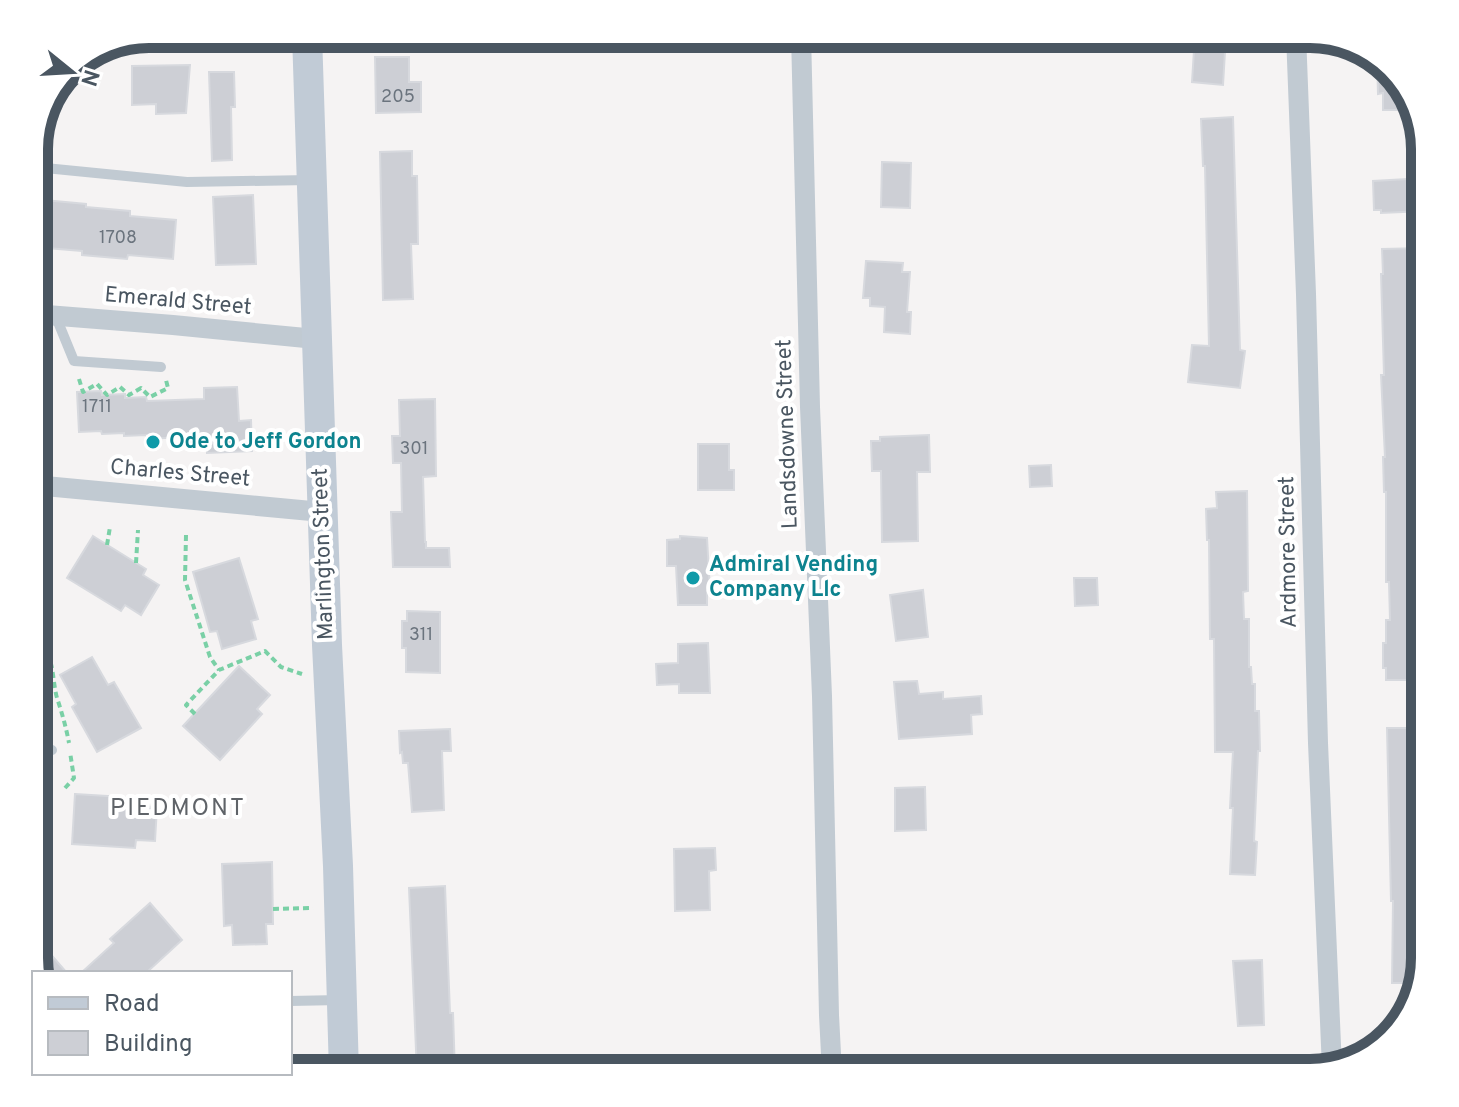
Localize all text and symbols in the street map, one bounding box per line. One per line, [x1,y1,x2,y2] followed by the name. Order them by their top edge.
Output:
[32,32,112,112] north arrow
[73,66,104,89] text: N
[381,86,415,109] house number: 205
[99,227,137,250] house number: 1708
[103,282,253,322] street label: Emerald Street
[771,339,805,529] street label: Landsdowne Street
[82,396,112,419] house number: 1711
[169,429,362,456] place label: Ode to Jeff Gordon
[144,433,162,451] marker: Ode to Jeff Gordon
[400,438,428,461] house number: 301
[109,454,251,494] street label: Charles Street
[308,467,340,641] street label: Marlington Street
[1274,476,1304,628] street label: Ardmore Street
[709,552,878,604] place label: Admiral Vending Company Llc
[684,569,702,587] marker: Admiral Vending Company Llc
[409,624,433,647] house number: 311
[110,794,246,824] district label: PIEDMONT
[32,971,292,1075] legend
[104,990,160,1020] text: Road
[104,1030,193,1060] text: Building

